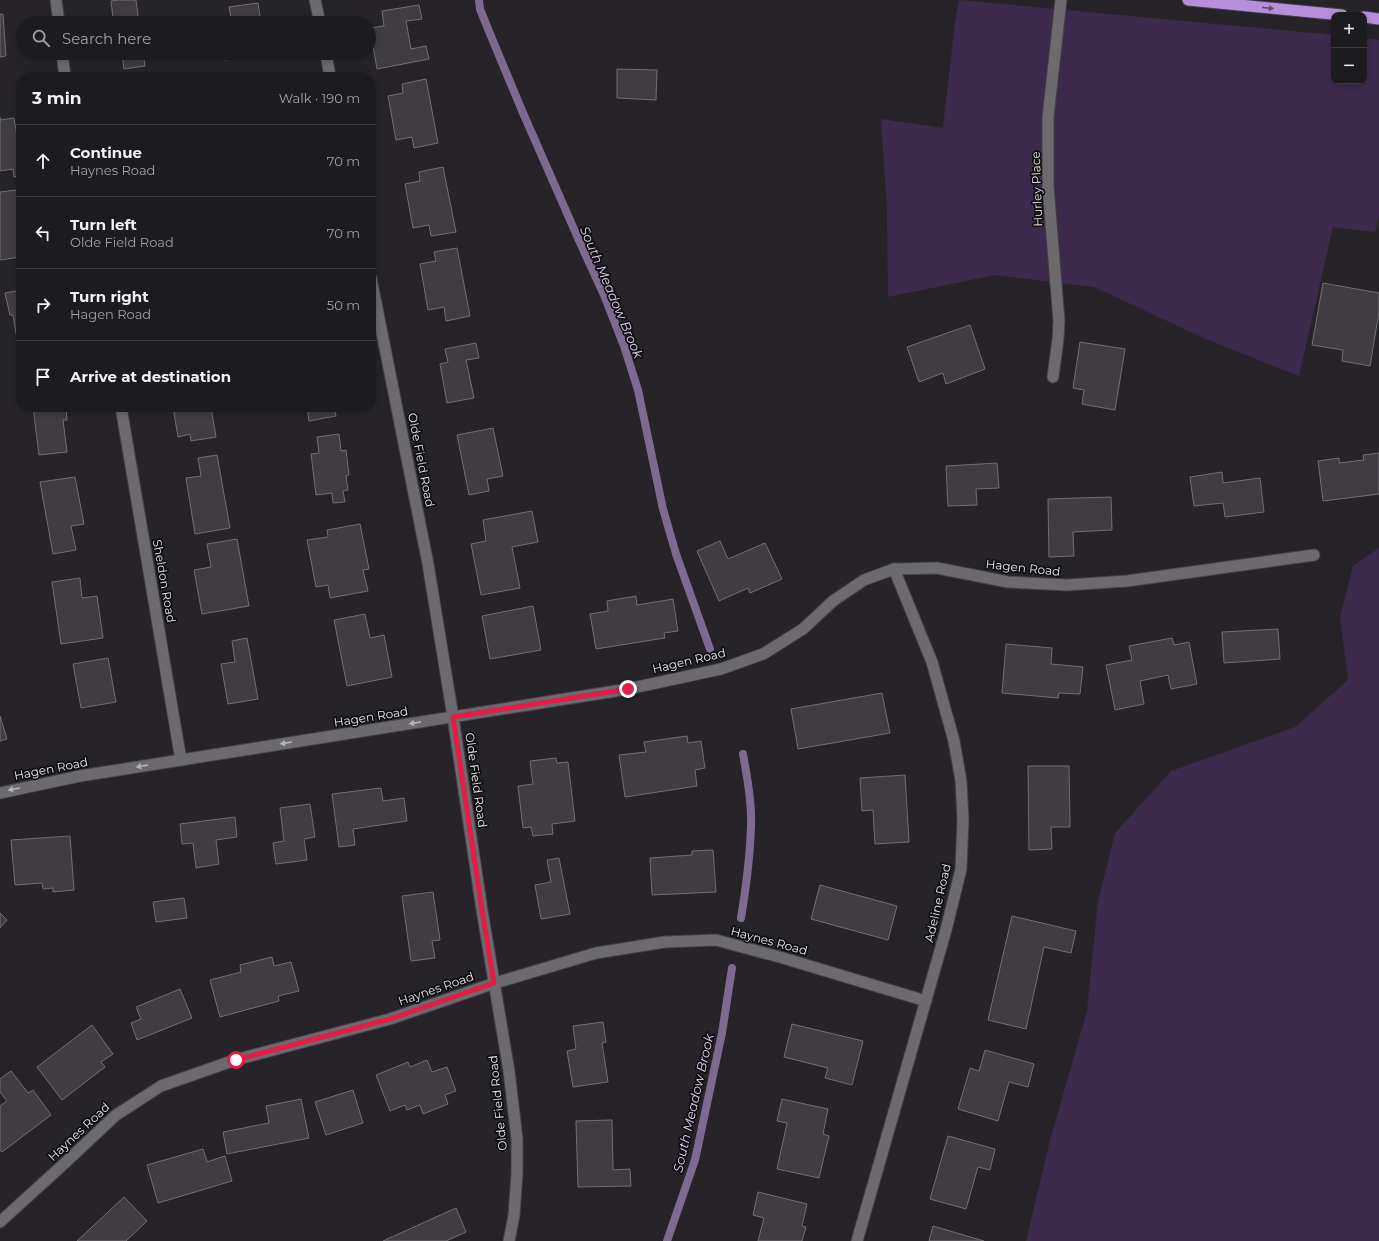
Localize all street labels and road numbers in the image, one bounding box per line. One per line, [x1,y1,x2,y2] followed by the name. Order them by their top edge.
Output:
[1028,151,1045,227] street label: Hurley Place
[405,411,438,508] street label: Olde Field Road
[150,538,179,624] street label: Sheldon Road
[985,556,1061,579] street label: Hagen Road
[651,645,727,676] street label: Hagen Road
[333,703,409,730] street label: Hagen Road
[462,731,491,828] street label: Olde Field Road
[13,754,89,783] street label: Hagen Road
[921,862,954,944] street label: Adeline Road
[729,923,809,958] street label: Haynes Road
[396,969,476,1008] street label: Haynes Road
[485,1055,510,1151] street label: Olde Field Road
[45,1099,113,1164] street label: Haynes Road

